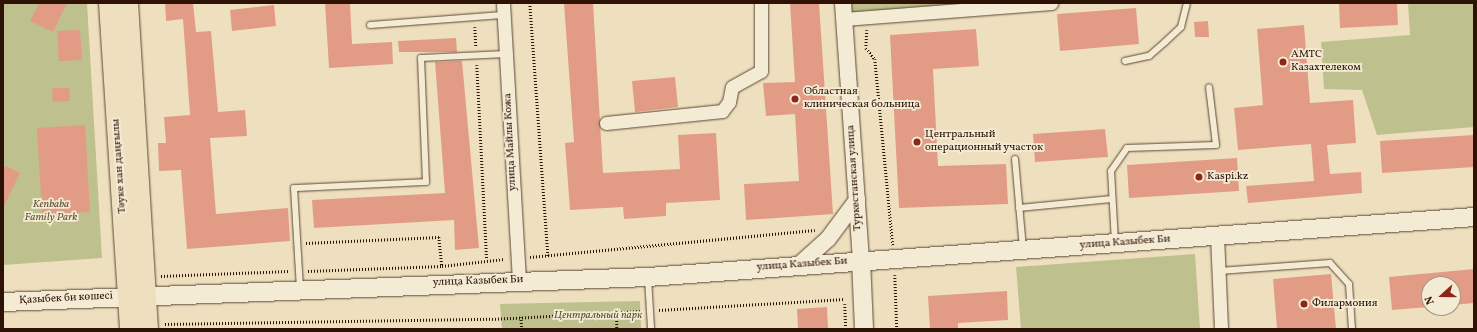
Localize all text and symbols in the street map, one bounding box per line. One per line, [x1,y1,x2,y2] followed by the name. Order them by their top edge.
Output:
[1291,49,1361,75] place label: АМТС Казахтелеком
[1278,57,1288,67] marker: АМТС Казахтелеком
[804,86,920,112] place label: Областная клиническая больница
[502,93,520,191] street label: улица Майлы Кожа
[789,93,801,105] marker: Областная клиническая больница
[110,118,130,214] street label: Тәуке хан даңғылы
[845,124,865,232] street label: Туркестанская улица
[925,129,1043,155] place label: Центральный операционный участок
[912,137,922,147] marker: Центральный операционный участок
[1207,170,1248,184] place label: Kaspi.kz
[1194,172,1204,182] marker: Kaspi.kz
[25,199,77,225] park label: Kenbaba Family Park
[1079,233,1171,253] street label: улица Казыбек Би
[756,255,848,275] street label: улица Казыбек Би
[432,274,524,290] street label: улица Казыбек Би
[1421,276,1461,316] north arrow
[19,290,113,308] street label: Қазыбек би көшесі
[1422,294,1439,307] text: N
[1312,297,1377,311] place label: Филармония
[1299,299,1309,309] marker: Филармония
[554,309,642,323] park label: Центральный парк

